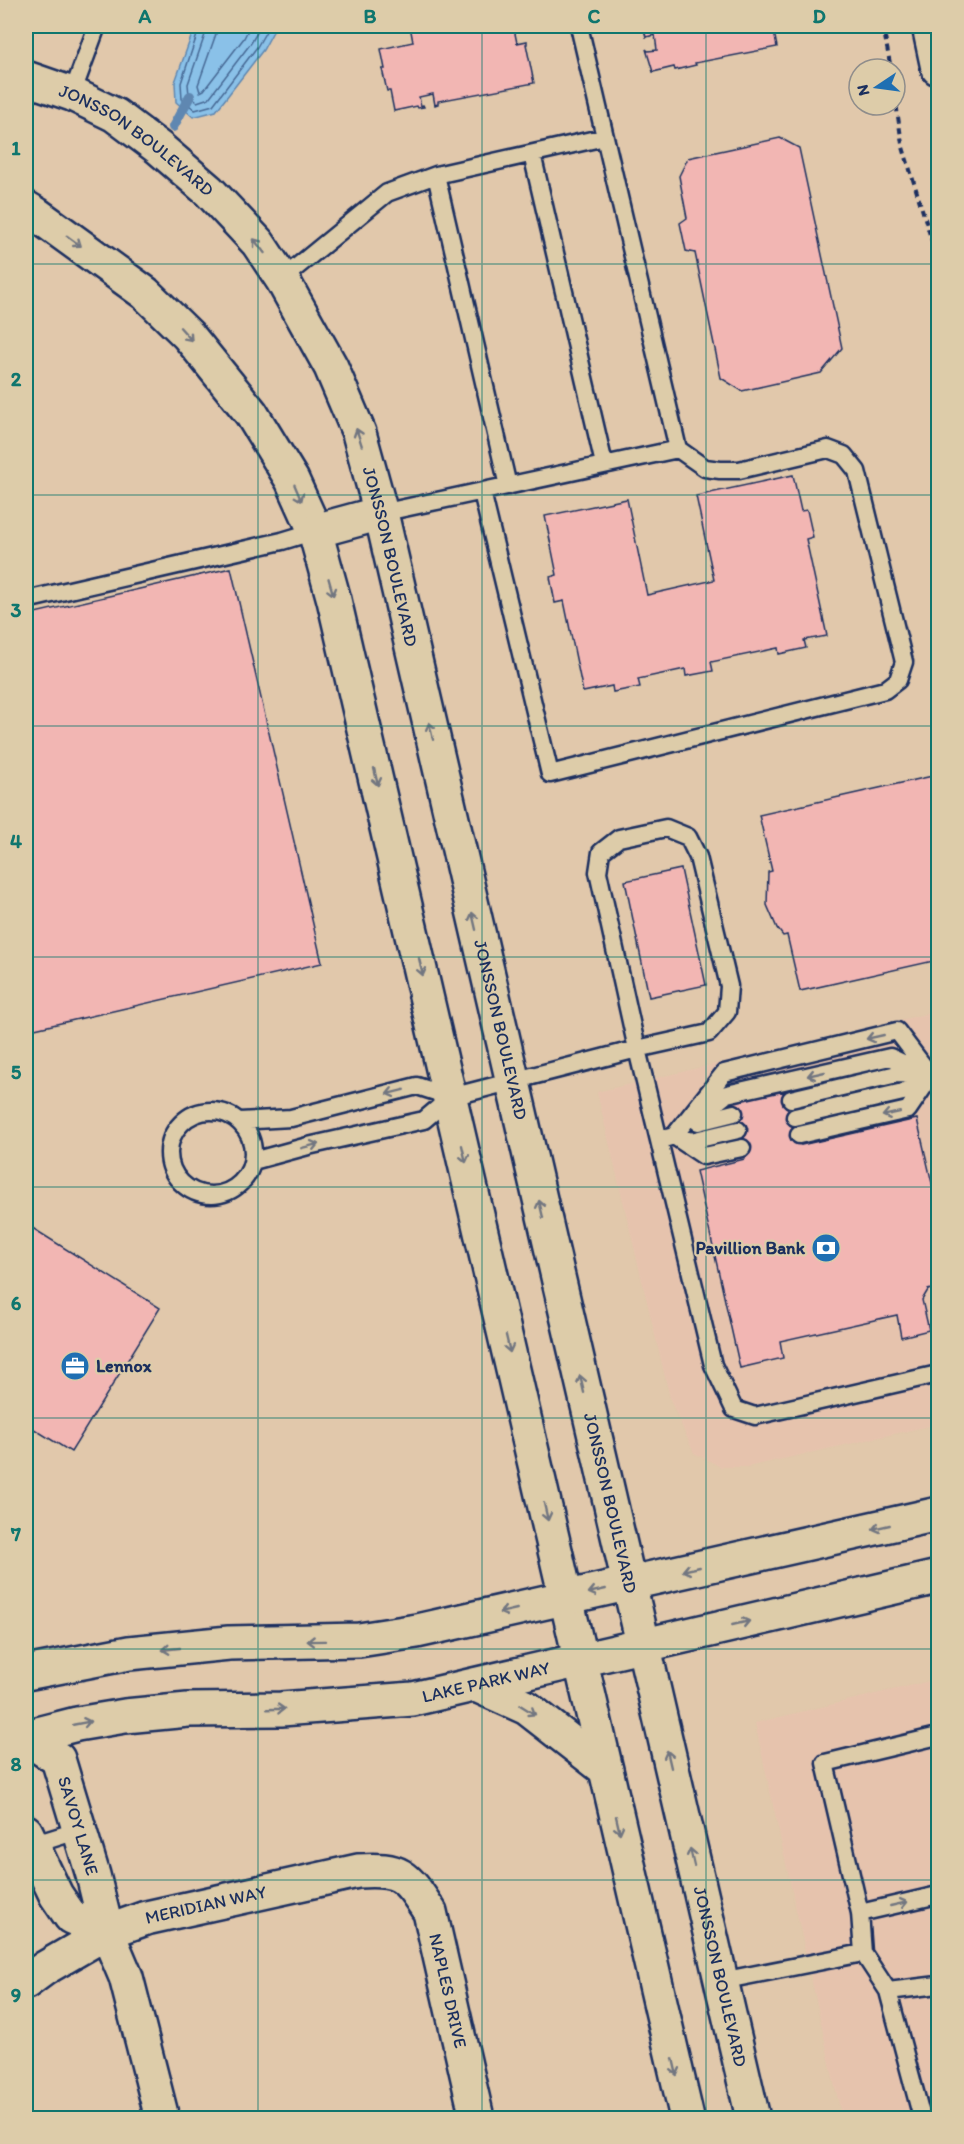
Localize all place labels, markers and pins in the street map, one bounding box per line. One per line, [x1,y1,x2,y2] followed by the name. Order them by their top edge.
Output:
[810,1232,842,1264] bank icon: Pavillion Bank
[695,1237,806,1259] place label: Pavillion Bank
[59,1350,91,1382] office icon: Lennox
[96,1355,153,1377] place label: Lennox

